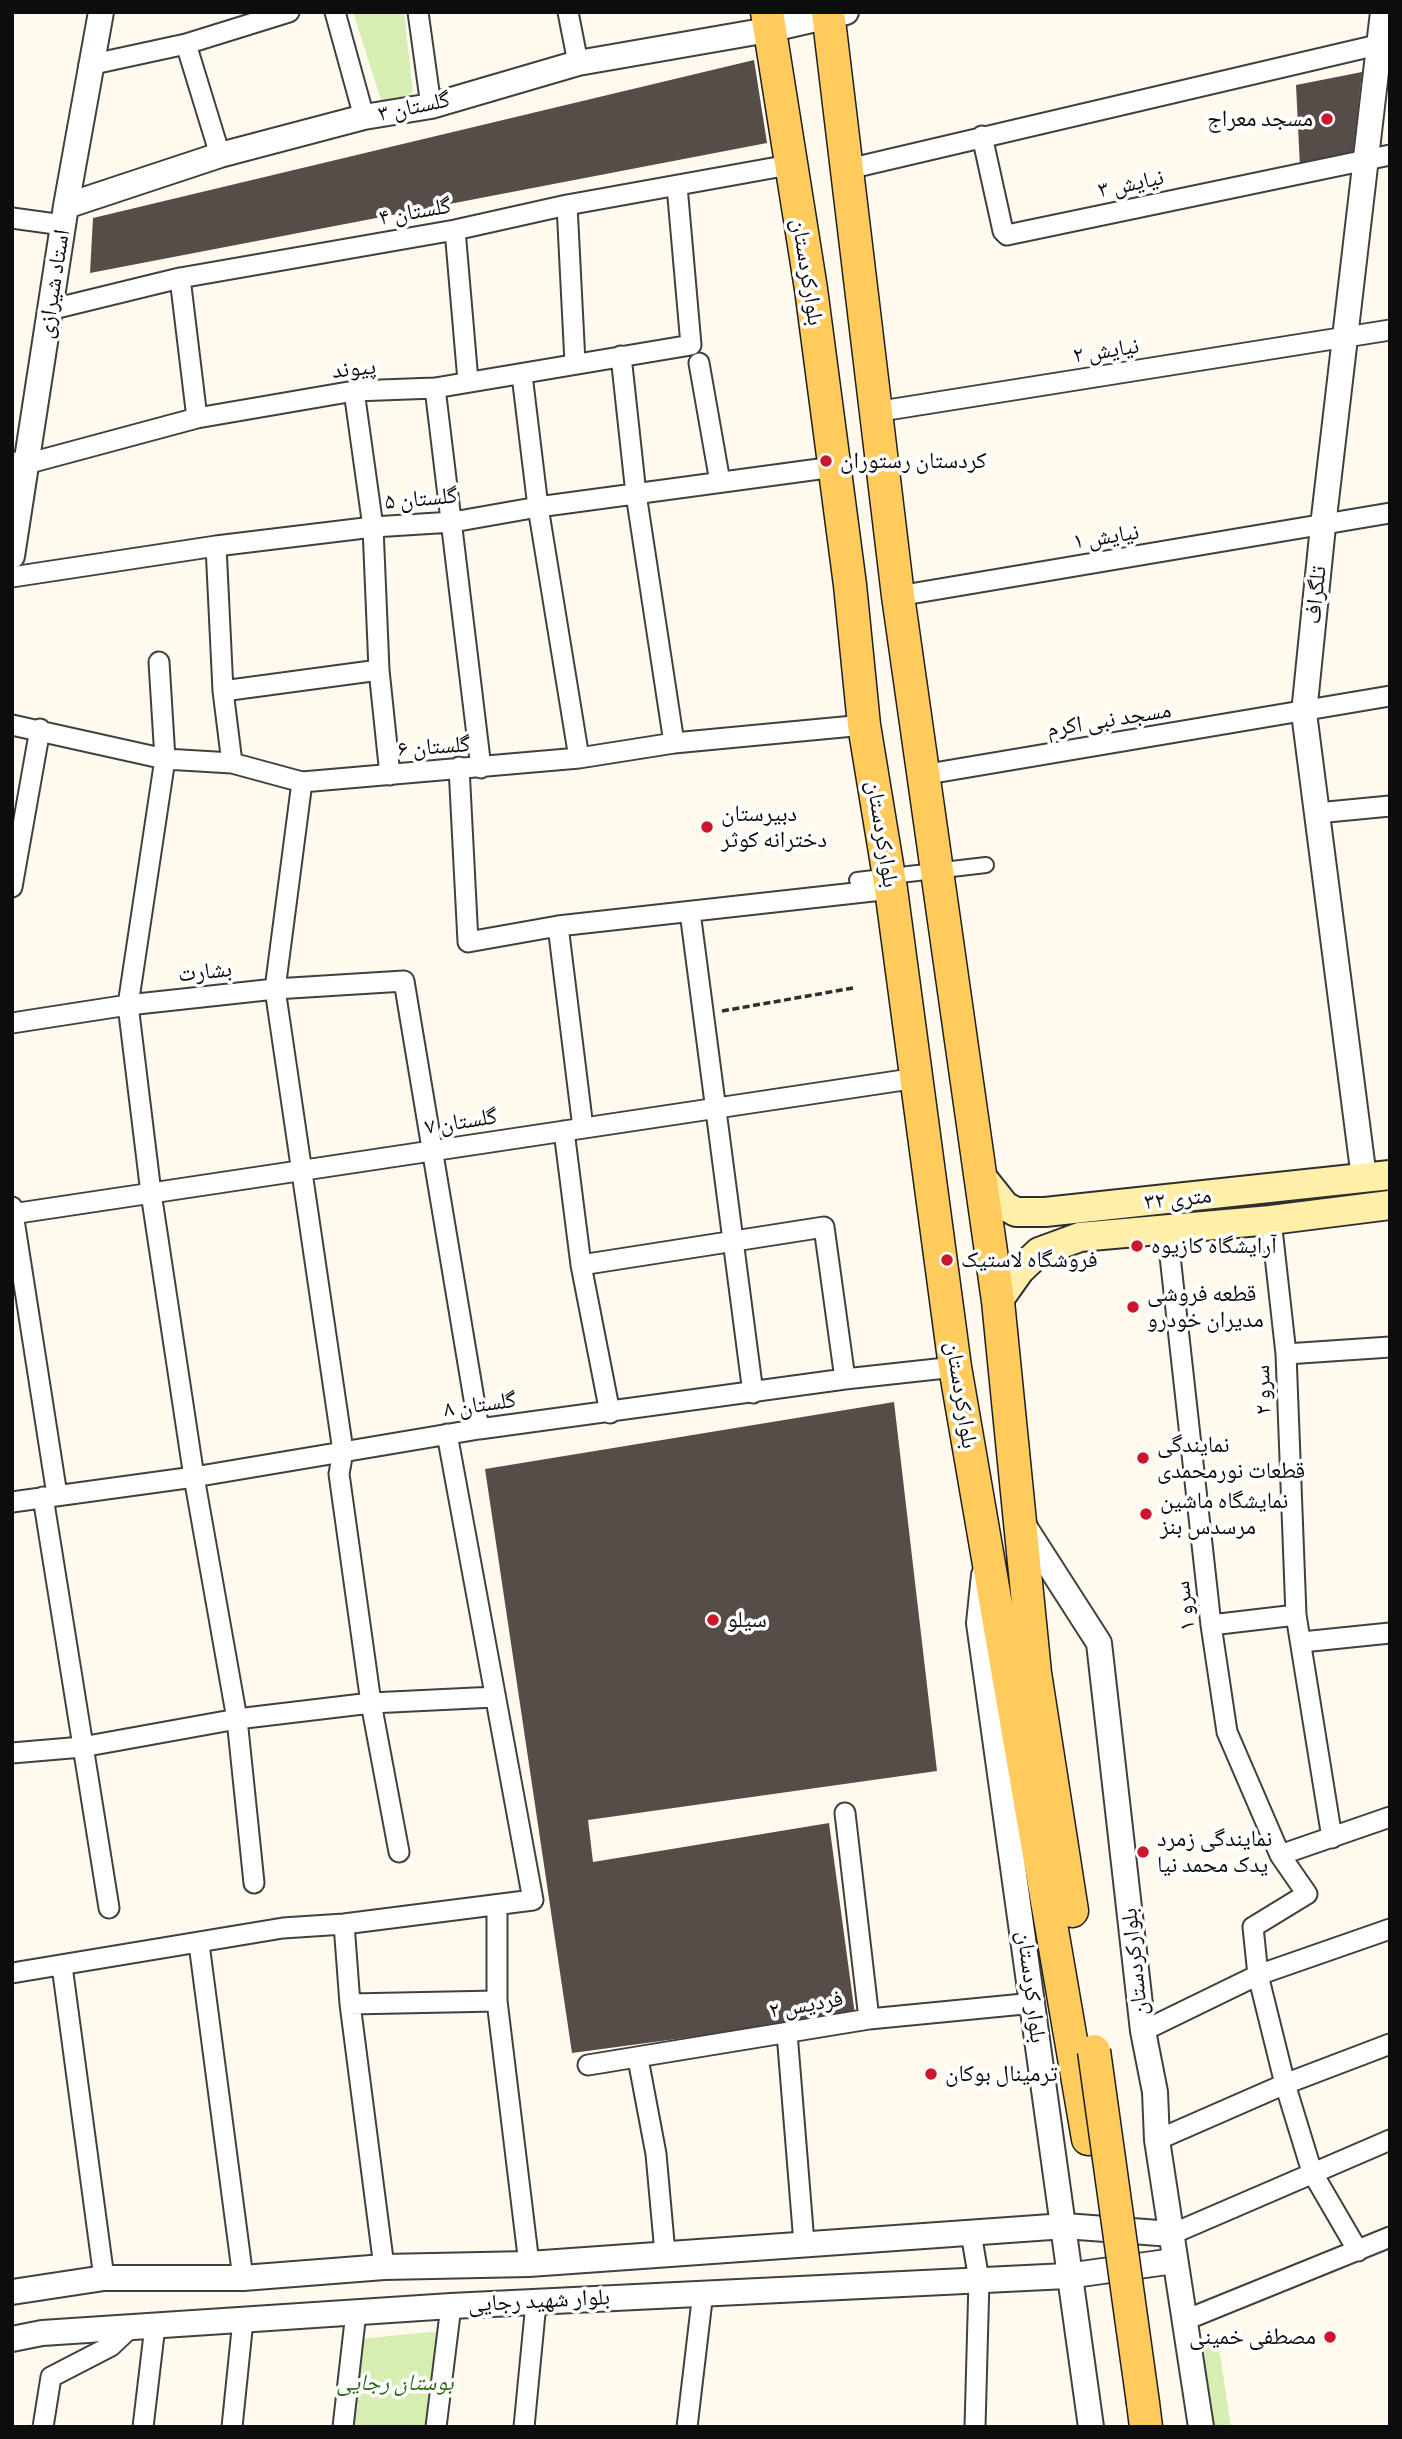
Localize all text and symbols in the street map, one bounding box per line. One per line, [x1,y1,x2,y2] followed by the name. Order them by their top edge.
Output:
[375,86,453,128] street label: گلستان ۳
[1207,105,1313,133] place label: مسجد معراج
[1319,111,1335,127] marker: مسجد معراج
[1096,164,1166,204] street label: نیایش ۳
[377,192,453,232] street label: گلستان ۴
[785,216,829,328] street label: بلوارکردستان
[32,227,76,341] street label: استاد شیرازی
[1071,332,1141,370] street label: نیایش ۲
[331,353,377,385] street label: پیوند
[840,447,987,475] place label: کردستان رستوران
[818,453,834,469] marker: کردستان رستوران
[383,482,459,516] street label: گلستان ۵
[1071,518,1141,556] street label: نیایش ۱
[1299,565,1333,625] street label: تلگراف
[1045,697,1173,743] street label: مسجد نبی اکرم
[397,731,471,763] street label: گلستان ۶
[860,778,904,890] street label: بلوارکردستان
[721,800,827,854] place label: دبیرستان دخترانه کوثر
[699,819,715,835] marker: دبیرستان دخترانه کوثر
[177,955,233,989] street label: بشارت
[423,1103,499,1141] street label: گلستان ۷
[1143,1182,1213,1216] street label: ۳۲ متری
[1151,1232,1277,1260] place label: آرایشگاه کازیوه
[1129,1238,1145,1254] marker: آرایشگاه کازیوه
[961,1246,1098,1274] place label: فروشگاه لاستیک
[939,1252,955,1268] marker: فروشگاه لاستیک
[1147,1280,1264,1334] place label: قطعه فروشی مدیران خودرو
[1125,1299,1141,1315] marker: قطعه فروشی مدیران خودرو
[939,1339,983,1451] street label: بلوارکردستان
[1248,1364,1278,1416] street label: سرو ۲
[442,1386,518,1424] street label: گلستان ۸
[1157,1431,1305,1485] place label: نمایندگی قطعات نورمحمدی
[1135,1450,1151,1466] marker: نمایندگی قطعات نورمحمدی
[1160,1487,1288,1541] place label: نمایشگاه ماشین مرسدس بنز
[1138,1506,1154,1522] marker: نمایشگاه ماشین مرسدس بنز
[1168,1579,1202,1633] street label: سرو ۱
[727,1606,767,1634] place label: سیلو
[705,1612,721,1628] marker: سیلو
[1157,1825,1272,1879] place label: نمایندگی زمرد یدک محمد نیا
[1135,1844,1151,1860] marker: نمایندگی زمرد یدک محمد نیا
[1116,1907,1154,2017] street label: بلوارکردستان
[1010,1929,1052,2045] street label: بلوار کردستان
[767,1985,845,2025] street label: فردیس ۲
[945,2060,1058,2088] place label: ترمینال بوکان
[923,2066,939,2082] marker: ترمینال بوکان
[467,2283,611,2319] street label: بلوار شهید رجایی
[1189,2323,1316,2351] place label: مصطفی خمینی
[1322,2329,1338,2345] marker: مصطفی خمینی
[336,2369,454,2397] park label: بوستان رجایی

